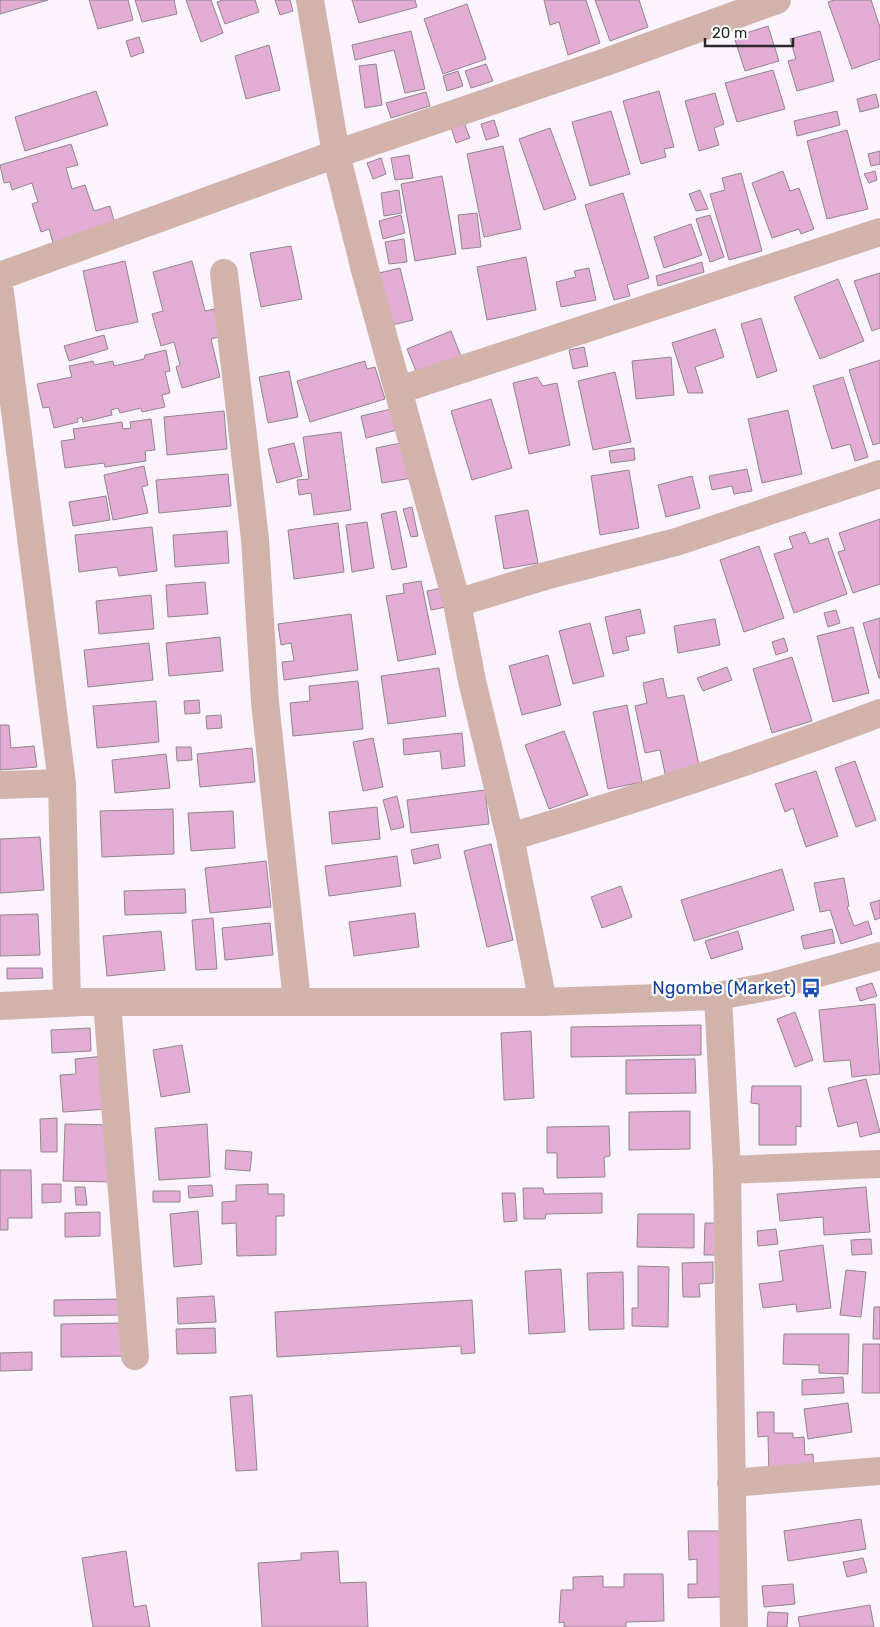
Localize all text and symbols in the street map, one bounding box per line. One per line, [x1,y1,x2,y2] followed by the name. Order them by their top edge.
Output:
[705,15,792,47] scale bar
[712,24,747,42] text: 20 m
[652,977,796,999] place label: Ngombe (Market)
[800,977,822,999] bus stop icon: Ngombe (Market)

